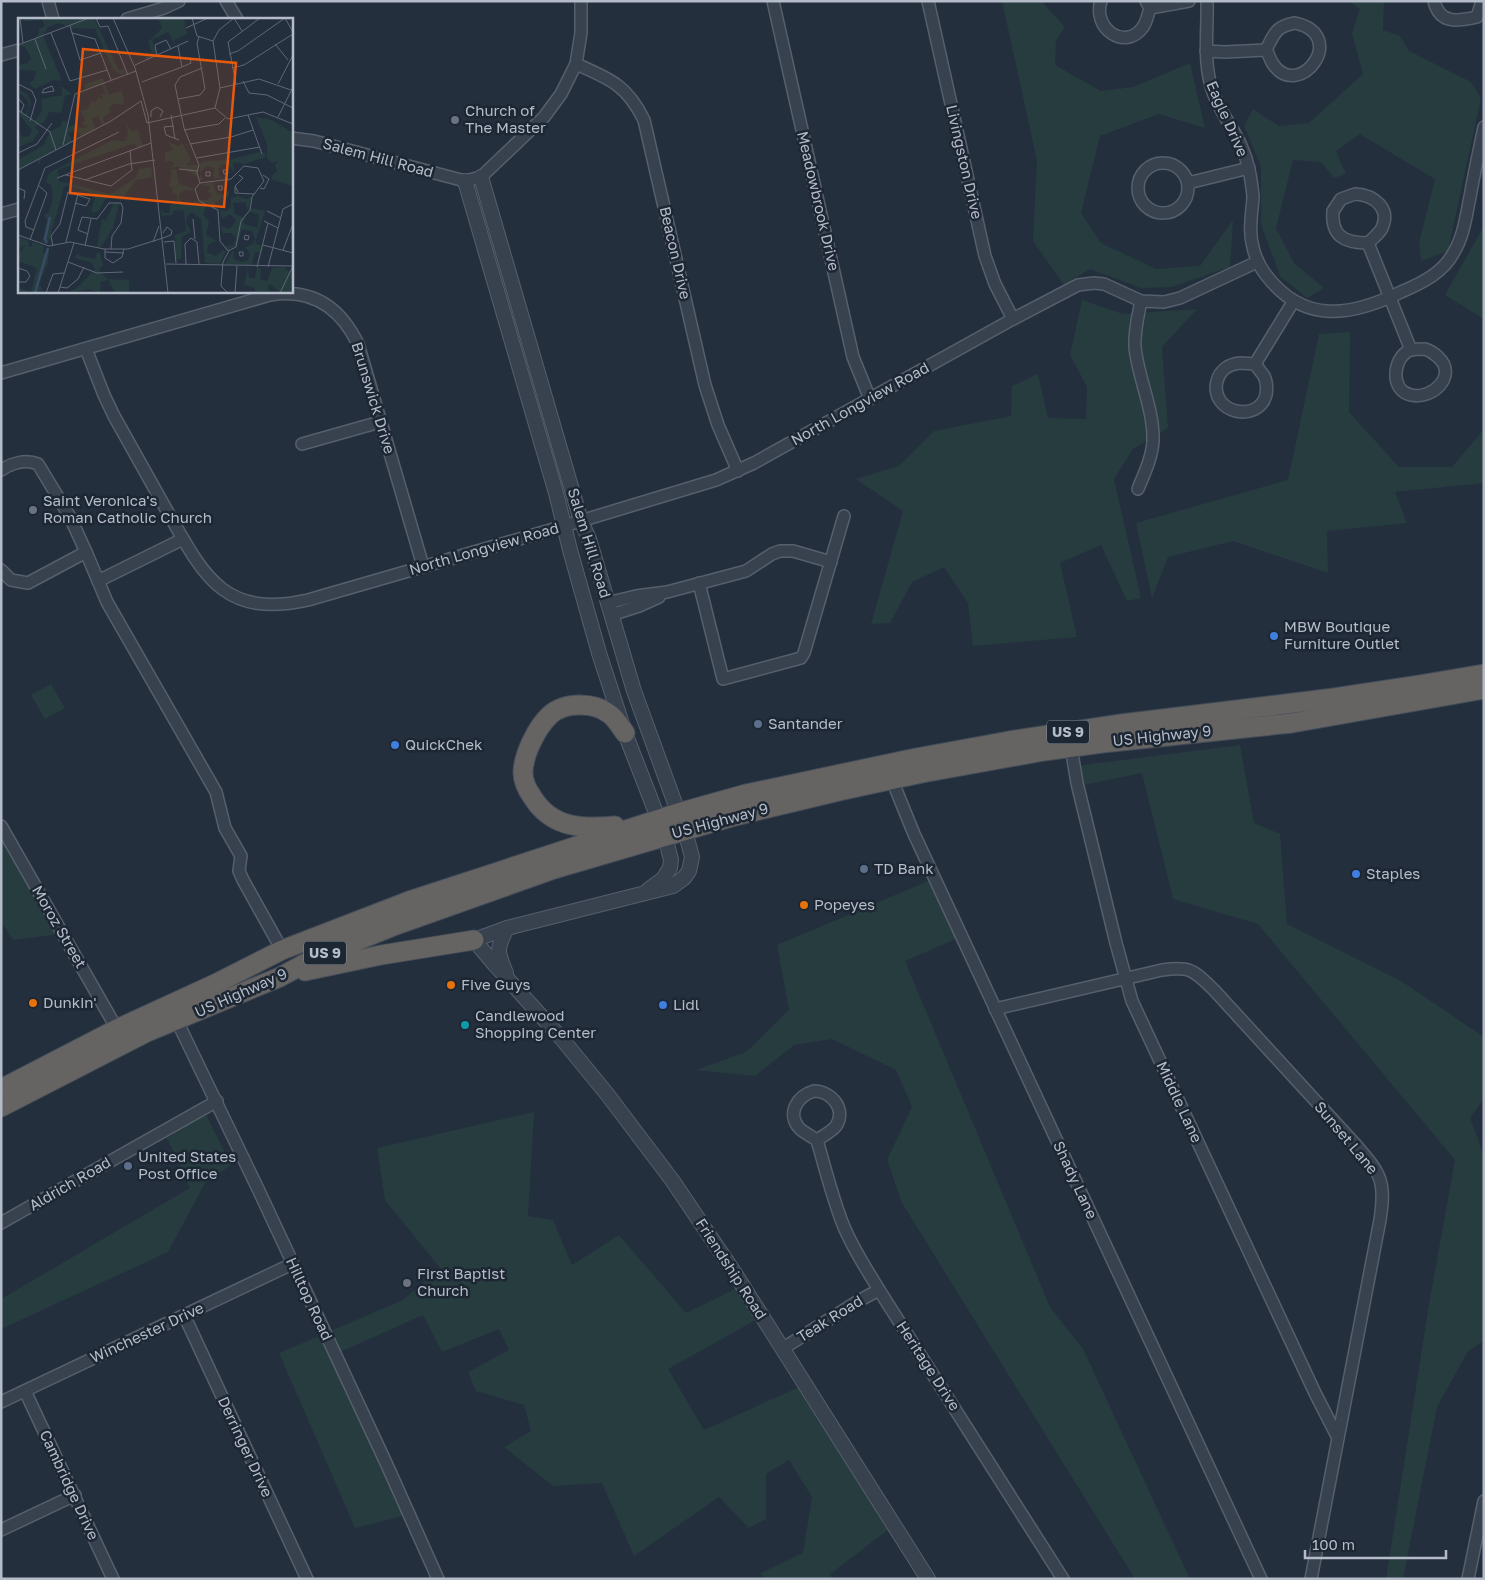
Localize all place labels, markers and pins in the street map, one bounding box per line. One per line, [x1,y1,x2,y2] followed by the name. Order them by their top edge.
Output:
[465,101,546,136] place label: Church of The Master
[449,114,461,126] marker: Church of The Master
[43,491,212,526] place label: Saint Veronica's Roman Catholic Church
[27,504,39,516] marker: Saint Veronica's Roman Catholic Church
[1284,617,1400,652] place label: MBW Boutique Furniture Outlet
[1268,630,1280,642] marker: MBW Boutique Furniture Outlet
[768,714,843,732] place label: Santander
[752,718,764,730] marker: Santander
[405,735,483,753] place label: QuickChek
[389,739,401,751] marker: QuickChek
[874,859,934,877] place label: TD Bank
[858,863,870,875] marker: TD Bank
[1366,864,1420,882] place label: Staples
[1350,868,1362,880] marker: Staples
[814,895,875,913] place label: Popeyes
[798,899,810,911] marker: Popeyes
[461,975,531,993] place label: Five Guys
[445,979,457,991] marker: Five Guys
[43,993,97,1011] place label: Dunkin'
[673,995,700,1013] place label: Lidl
[27,997,39,1009] marker: Dunkin'
[657,999,669,1011] marker: Lidl
[475,1006,596,1041] place label: Candlewood Shopping Center
[459,1019,471,1031] marker: Candlewood Shopping Center
[138,1147,236,1182] place label: United States Post Office
[122,1160,134,1172] marker: United States Post Office
[417,1264,505,1299] place label: First Baptist Church
[401,1277,413,1289] marker: First Baptist Church

